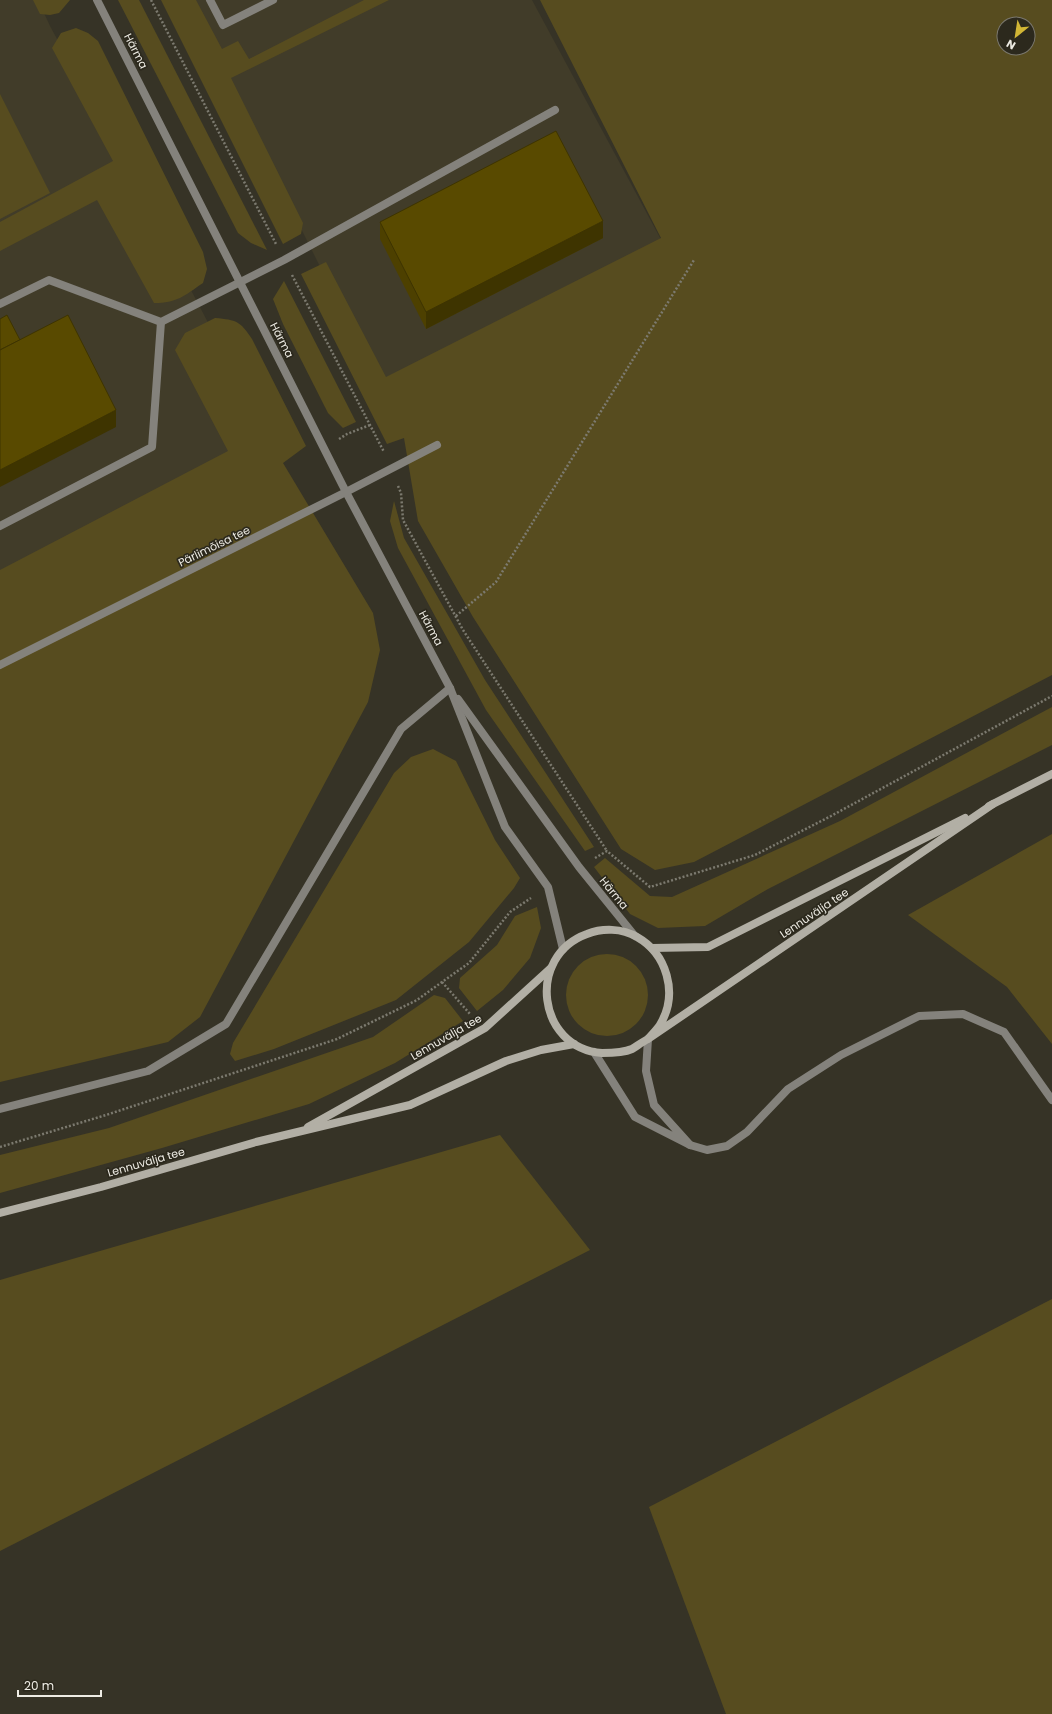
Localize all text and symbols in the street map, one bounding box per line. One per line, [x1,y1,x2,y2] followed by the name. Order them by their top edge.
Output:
[996,16,1036,56] north arrow
[120,30,152,72] street label: Härma
[1003,36,1019,54] text: N
[266,319,298,361] street label: Härma
[175,522,253,570] street label: Pärlimõisa tee
[415,608,447,648] street label: Härma
[596,873,632,913] street label: Härma
[776,884,852,942] street label: Lennuvälja tee
[407,1010,485,1064] street label: Lennuvälja tee
[105,1143,187,1181] street label: Lennuvälja tee
[18,1672,101,1698] scale bar
[24,1677,54,1694] text: 20 m

